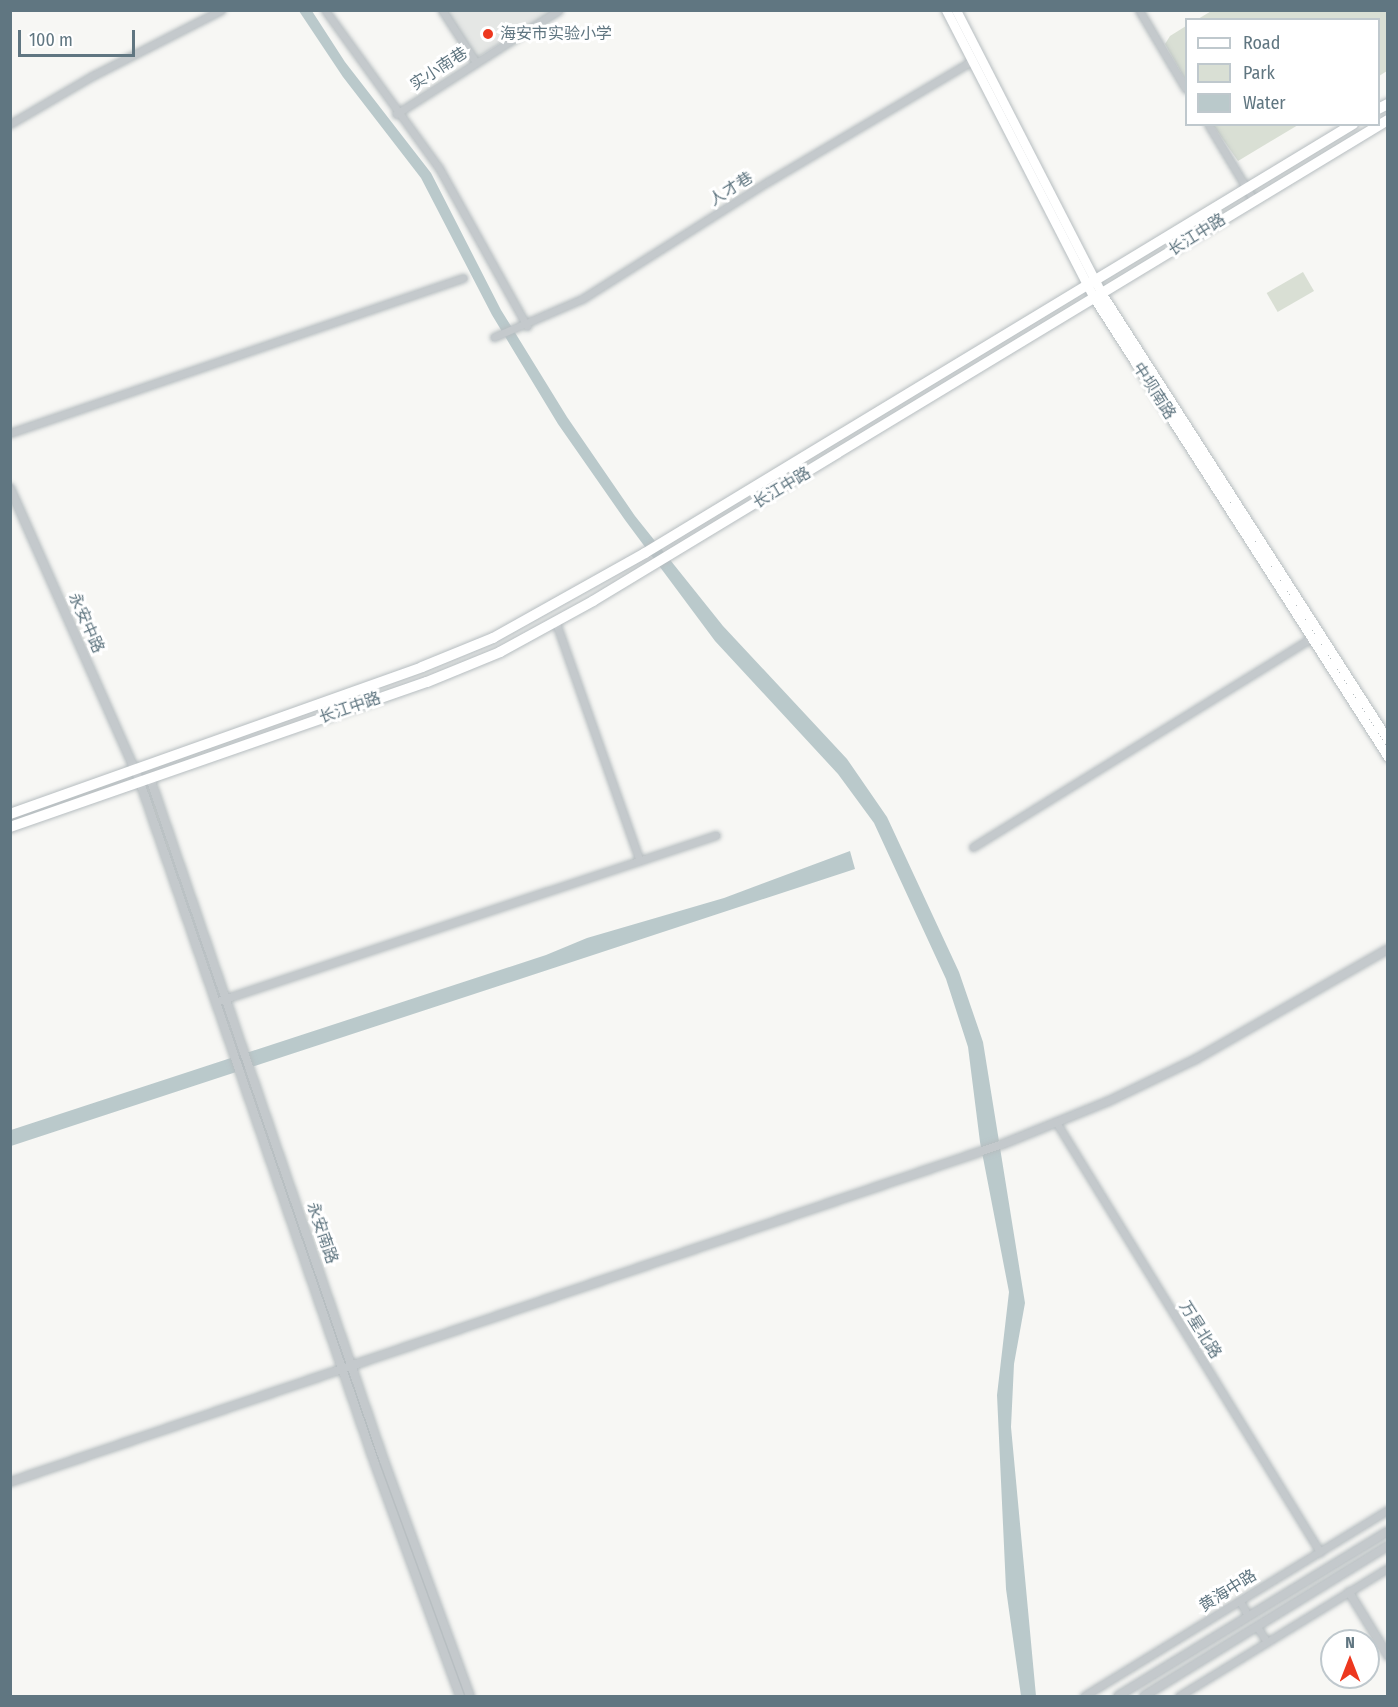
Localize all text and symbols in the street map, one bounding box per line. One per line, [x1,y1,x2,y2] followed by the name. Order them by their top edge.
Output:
[21,18,138,56] scale bar
[1185,18,1380,126] legend
[500,24,612,44] place label: 海安市实验小学
[481,27,495,41] marker: 海安市实验小学
[29,29,73,51] text: 100 m
[1243,32,1280,54] text: Road
[407,44,471,94] street label: 实小南巷
[1243,62,1275,84] text: Park
[1243,92,1286,114] text: Water
[706,168,756,210] street label: 人才巷
[1165,210,1229,260] street label: 长江中路
[1129,359,1179,423] street label: 中坝南路
[750,463,814,513] street label: 长江中路
[64,590,108,656] street label: 永安中路
[317,689,383,727] street label: 长江中路
[303,1200,341,1266] street label: 永安南路
[1175,1298,1225,1362] street label: 万星北路
[1196,1566,1260,1616] street label: 黄海中路
[1320,1629,1380,1689] north arrow
[1345,1633,1355,1652] text: N

